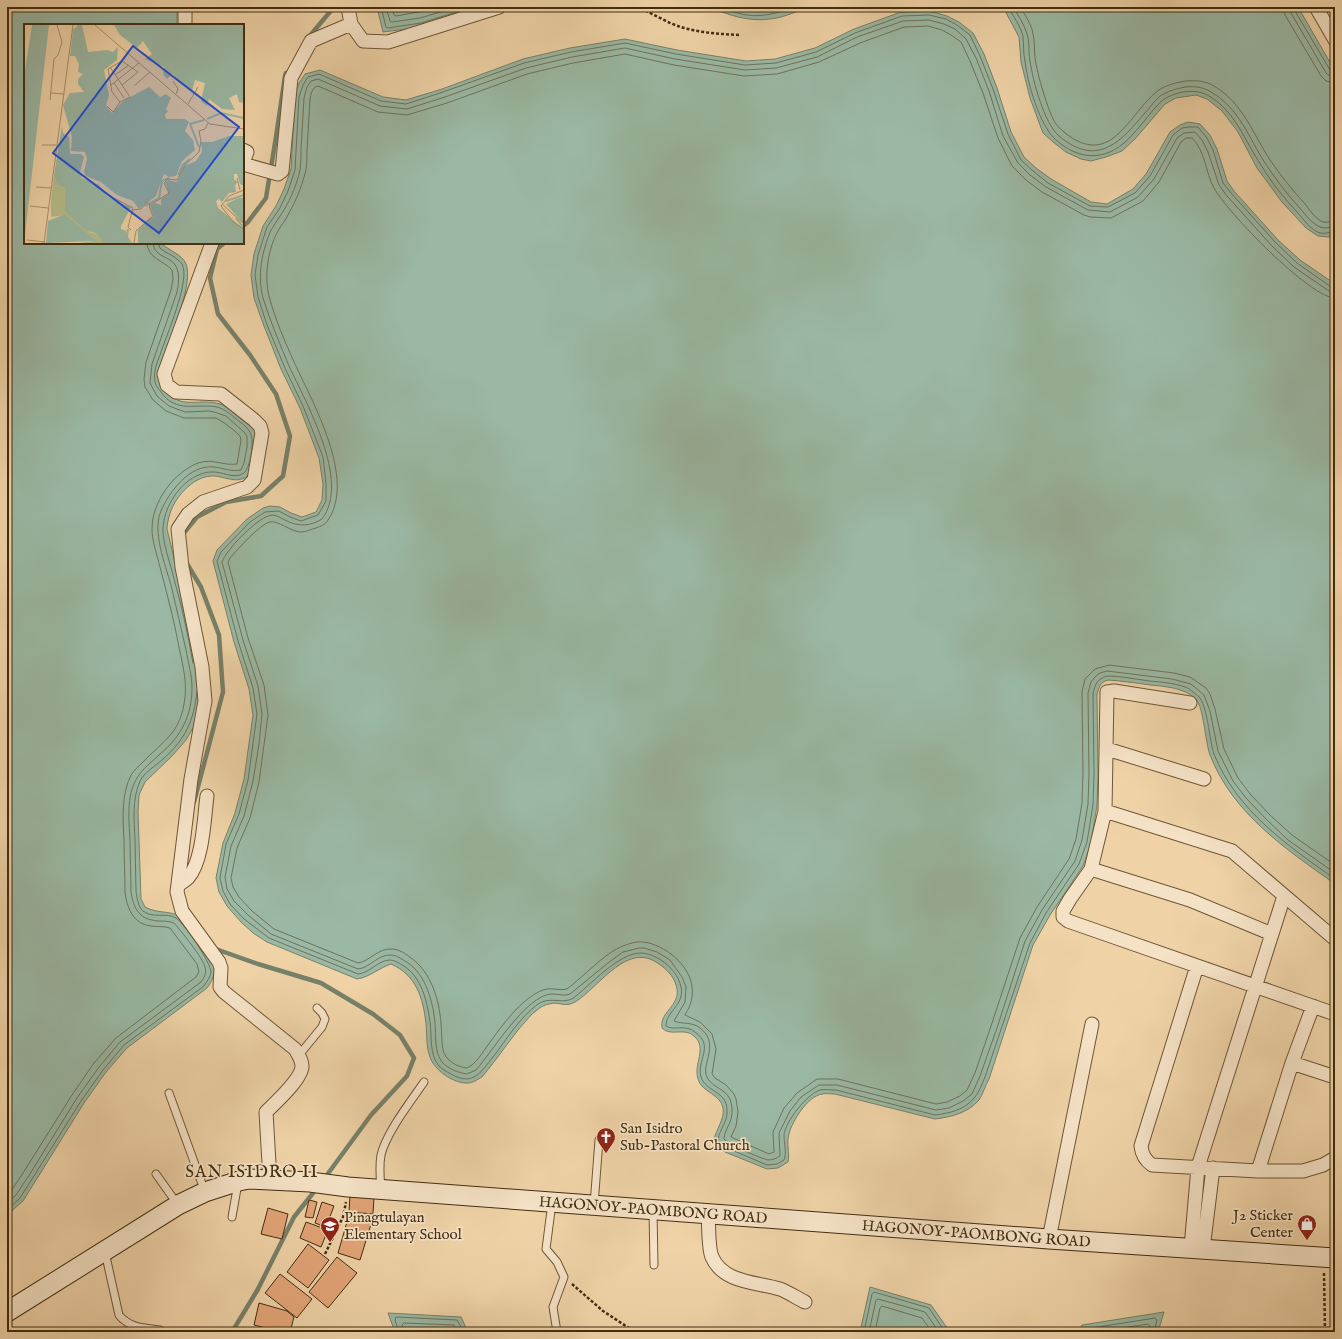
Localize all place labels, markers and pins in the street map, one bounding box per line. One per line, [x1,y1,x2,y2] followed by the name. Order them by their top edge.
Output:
[620,1119,750,1155] place label: San Isidro Sub-Pastoral Church
[595,1126,617,1154] church icon: San Isidro Sub-Pastoral Church
[1231,1206,1293,1242] place label: J2 Sticker Center
[344,1208,463,1244] place label: Pinagtulayan Elementary School
[1296,1213,1318,1241] shop icon: J2 Sticker Center
[319,1215,341,1243] school or university icon: Pinagtulayan Elementary School

